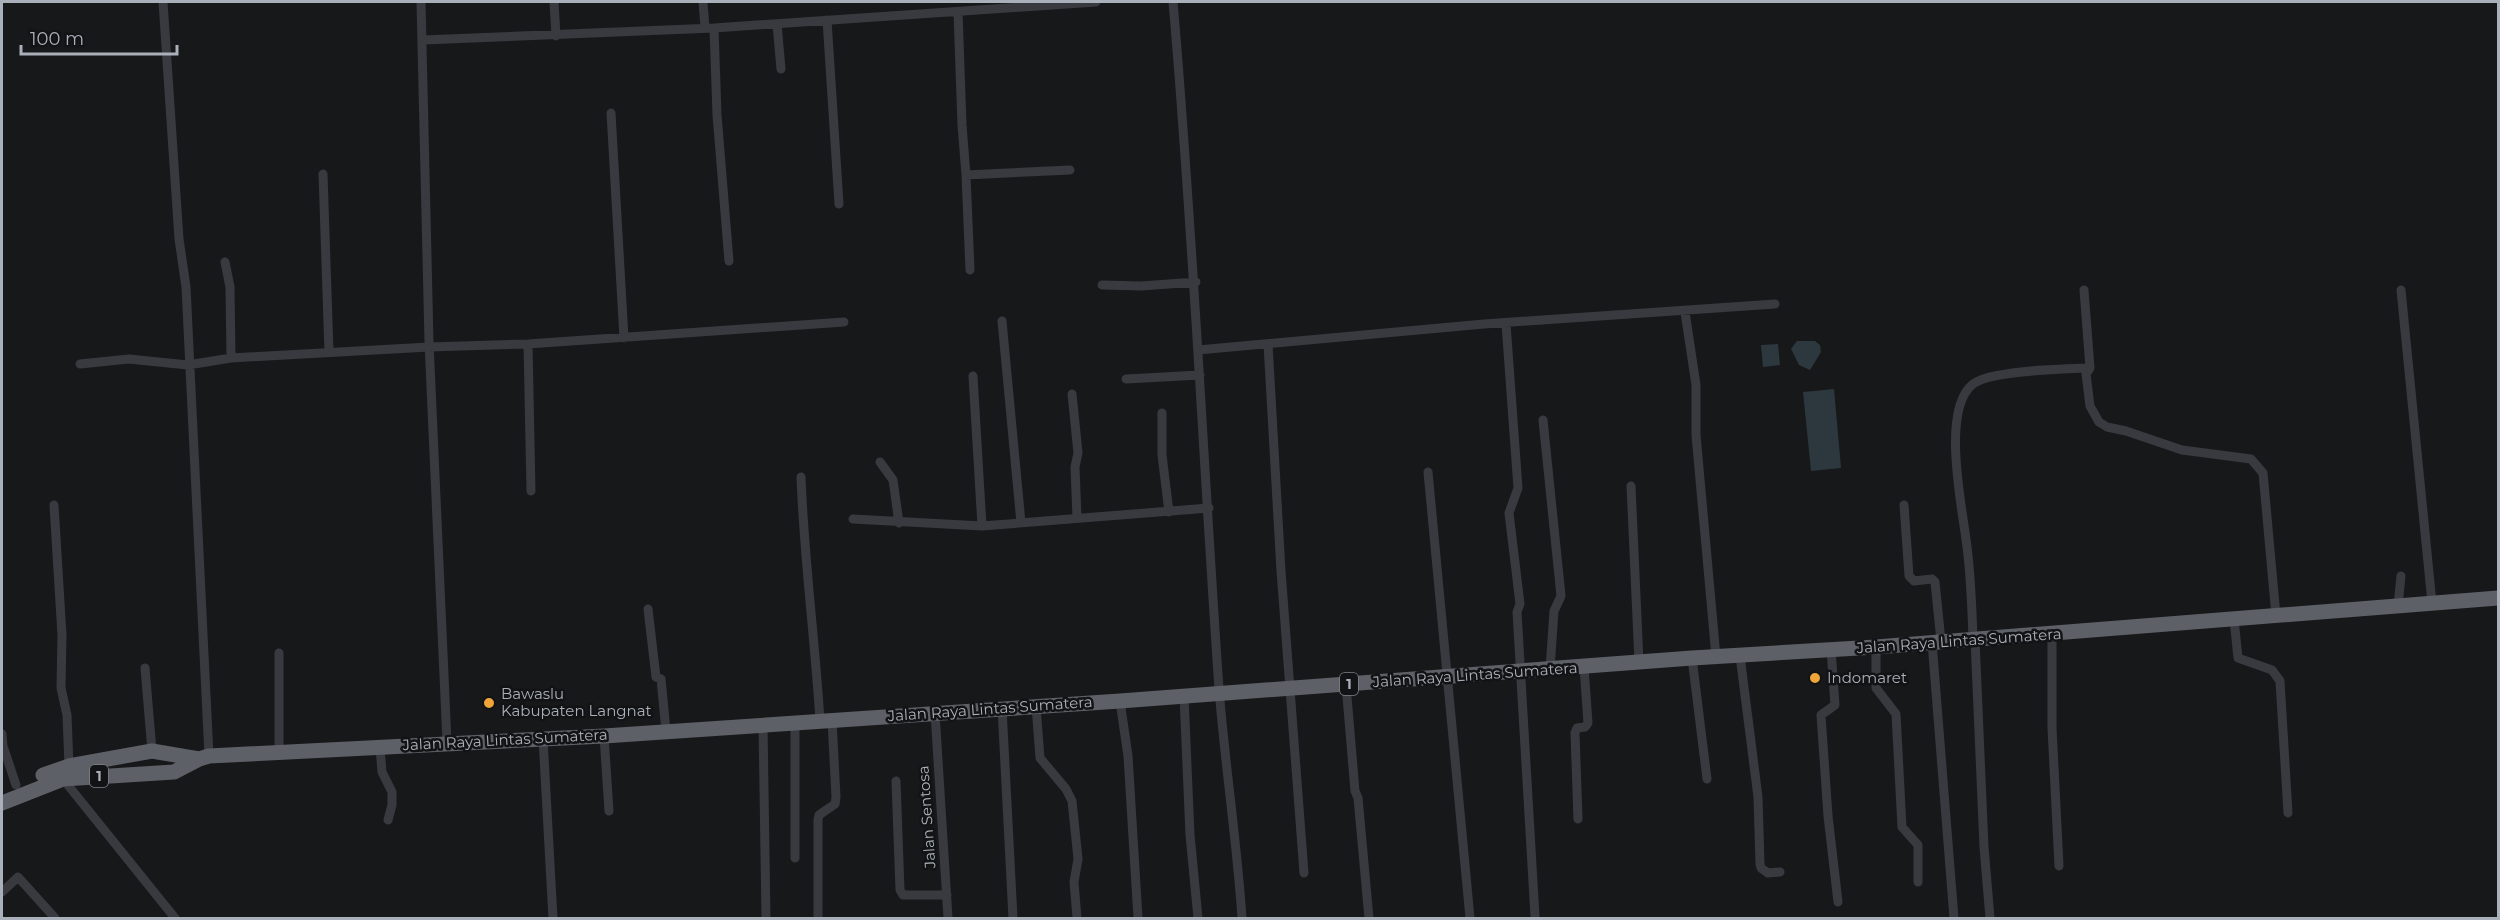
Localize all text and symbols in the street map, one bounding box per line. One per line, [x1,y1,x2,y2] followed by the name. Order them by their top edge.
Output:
[21,18,177,56] scale bar
[30,28,84,50] text: 100 m
[1855,624,2062,657] street label: Jalan Raya Lintas Sumatera
[1371,658,1578,691] street label: Jalan Raya Lintas Sumatera
[1827,668,1907,687] place label: Indomaret
[1808,671,1822,685] marker: Indomaret
[1340,673,1358,695] road number: 1
[501,684,652,720] place label: Bawaslu Kabupaten Langnat
[886,692,1093,725] street label: Jalan Raya Lintas Sumatera
[482,696,496,710] marker: Bawaslu Kabupaten Langnat
[401,725,608,754] street label: Jalan Raya Lintas Sumatera
[90,765,108,787] road number: 1
[913,765,940,870] street label: Jalan Sentosa

